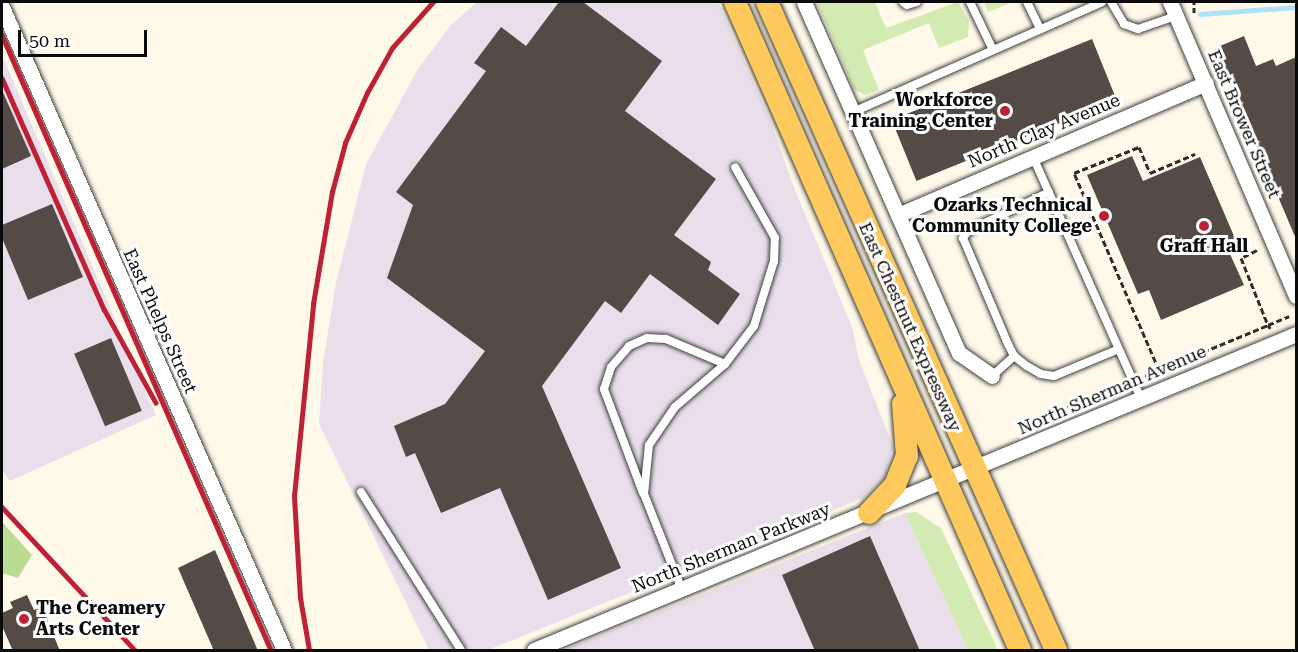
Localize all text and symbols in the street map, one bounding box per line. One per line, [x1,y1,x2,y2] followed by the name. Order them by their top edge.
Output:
[21,18,150,56] scale bar
[29,30,70,51] text: 50 m
[1203,47,1285,201] street label: East Brower Street
[965,89,1123,173] street label: North Clay Avenue
[848,90,993,132] place label: Workforce Training Center
[998,104,1012,118] marker: Workforce Training Center
[912,195,1092,238] place label: Ozarks Technical Community College
[1097,209,1111,223] marker: Ozarks Technical Community College
[854,219,966,435] street label: East Chestnut Expressway
[1197,219,1211,233] marker: Graff Hall
[1160,235,1248,257] place label: Graff Hall
[118,245,202,397] street label: East Phelps Street
[1014,340,1210,440] street label: North Sherman Avenue
[629,498,833,598] street label: North Sherman Parkway
[36,598,165,640] place label: The Creamery Arts Center
[17,612,31,626] marker: The Creamery Arts Center

